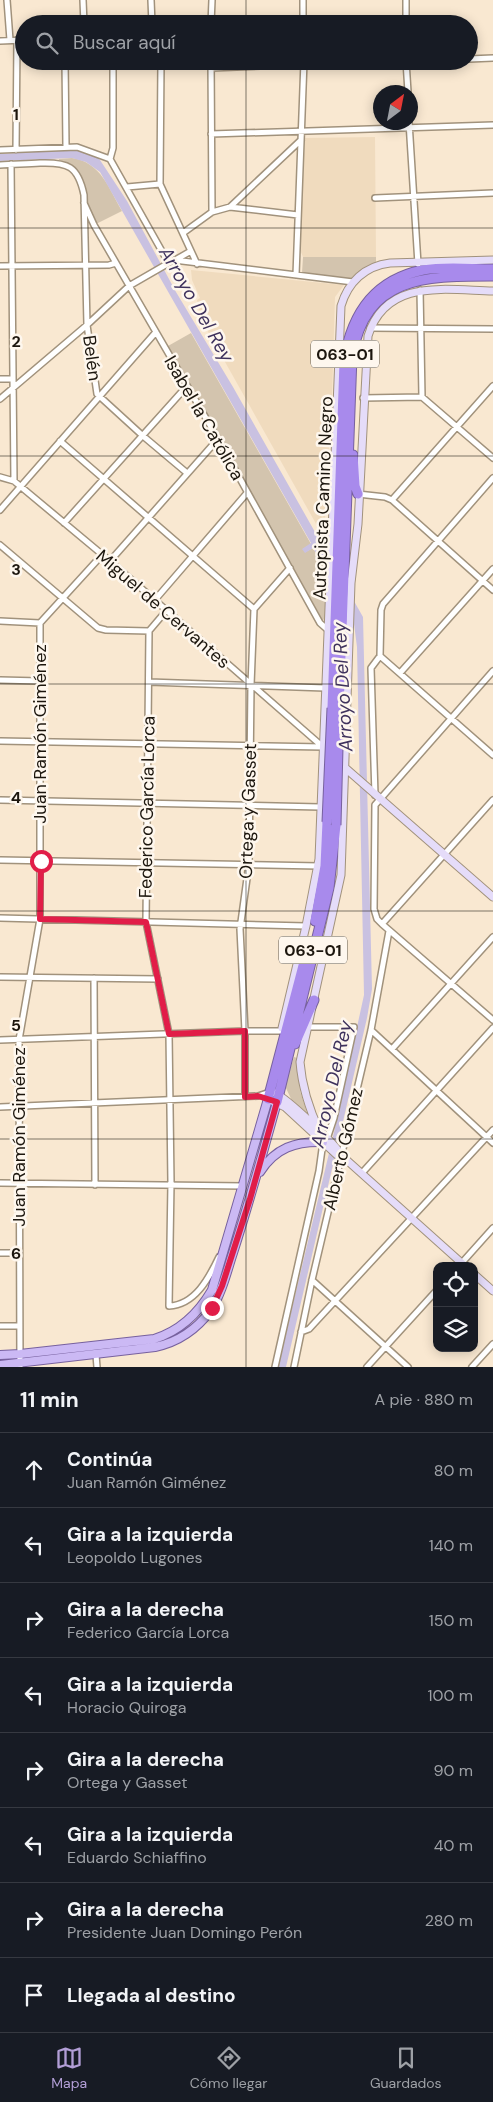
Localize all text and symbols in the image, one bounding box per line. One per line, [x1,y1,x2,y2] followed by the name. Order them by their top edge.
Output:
[15,15,478,70] search box
[33,29,61,57] icon: search
[73,30,176,55] text: Buscar aquí
[373,85,418,130] north arrow
[13,104,19,125] text: 1
[153,241,240,368] water label: Arroyo Del Rey
[11,331,21,352] text: 2
[77,334,107,382] street label: Belén
[311,340,379,368] road number: 063-01
[159,351,249,485] street label: Isabel la Católica
[307,396,339,600] street label: Autopista Camino Negro
[91,544,235,674] street label: Miguel de Cervantes
[11,559,21,580] text: 3
[327,620,358,753] water label: Arroyo Del Rey
[28,644,52,824] street label: Juan Ramón Giménez
[133,716,161,898] street label: Federico García Lorca
[234,743,262,879] street label: Ortega y Gasset
[11,787,21,808] text: 4
[30,850,53,873] route start
[279,936,347,964] road number: 063-01
[11,1015,21,1036] text: 5
[305,1017,359,1151] water label: Arroyo Del Rey
[7,1047,31,1227] street label: Juan Ramón Giménez
[317,1085,369,1213] street label: Alberto Gómez
[11,1243,21,1264] text: 6
[433,1262,478,1352] map controls
[433,1262,478,1307] button: locate
[201,1297,224,1320] route end
[433,1307,478,1352] button: layers
[20,1386,79,1414] text: 11 min
[375,1389,473,1410] text: A pie · 880 m
[67,1447,152,1472] text: Continúa
[20,1456,48,1484] icon: ahead
[434,1460,473,1481] text: 80 m
[67,1472,226,1493] text: Juan Ramón Giménez
[67,1522,233,1547] text: Gira a la izquierda
[20,1531,48,1559] icon: left
[429,1535,473,1556] text: 140 m
[67,1547,203,1568] text: Leopoldo Lugones
[67,1597,224,1622] text: Gira a la derecha
[20,1606,48,1634] icon: right
[429,1610,473,1631] text: 150 m
[67,1622,229,1643] text: Federico García Lorca
[67,1672,233,1697] text: Gira a la izquierda
[20,1681,48,1709] icon: left
[428,1685,473,1706] text: 100 m
[67,1697,187,1718] text: Horacio Quiroga
[67,1747,224,1772] text: Gira a la derecha
[20,1756,48,1784] icon: right
[433,1760,473,1781] text: 90 m
[67,1772,187,1793] text: Ortega y Gasset
[67,1822,233,1847] text: Gira a la izquierda
[20,1831,48,1859] icon: left
[434,1835,473,1856] text: 40 m
[67,1847,207,1868] text: Eduardo Schiaffino
[67,1897,224,1922] text: Gira a la derecha
[20,1906,48,1934] icon: right
[425,1910,473,1931] text: 280 m
[67,1922,302,1943] text: Presidente Juan Domingo Perón
[20,1981,48,2009] icon: arrive
[67,1983,236,2008] text: Llegada al destino
[51,2044,87,2092] tab: Mapa
[190,2044,267,2092] tab: Cómo llegar
[370,2044,442,2092] tab: Guardados

